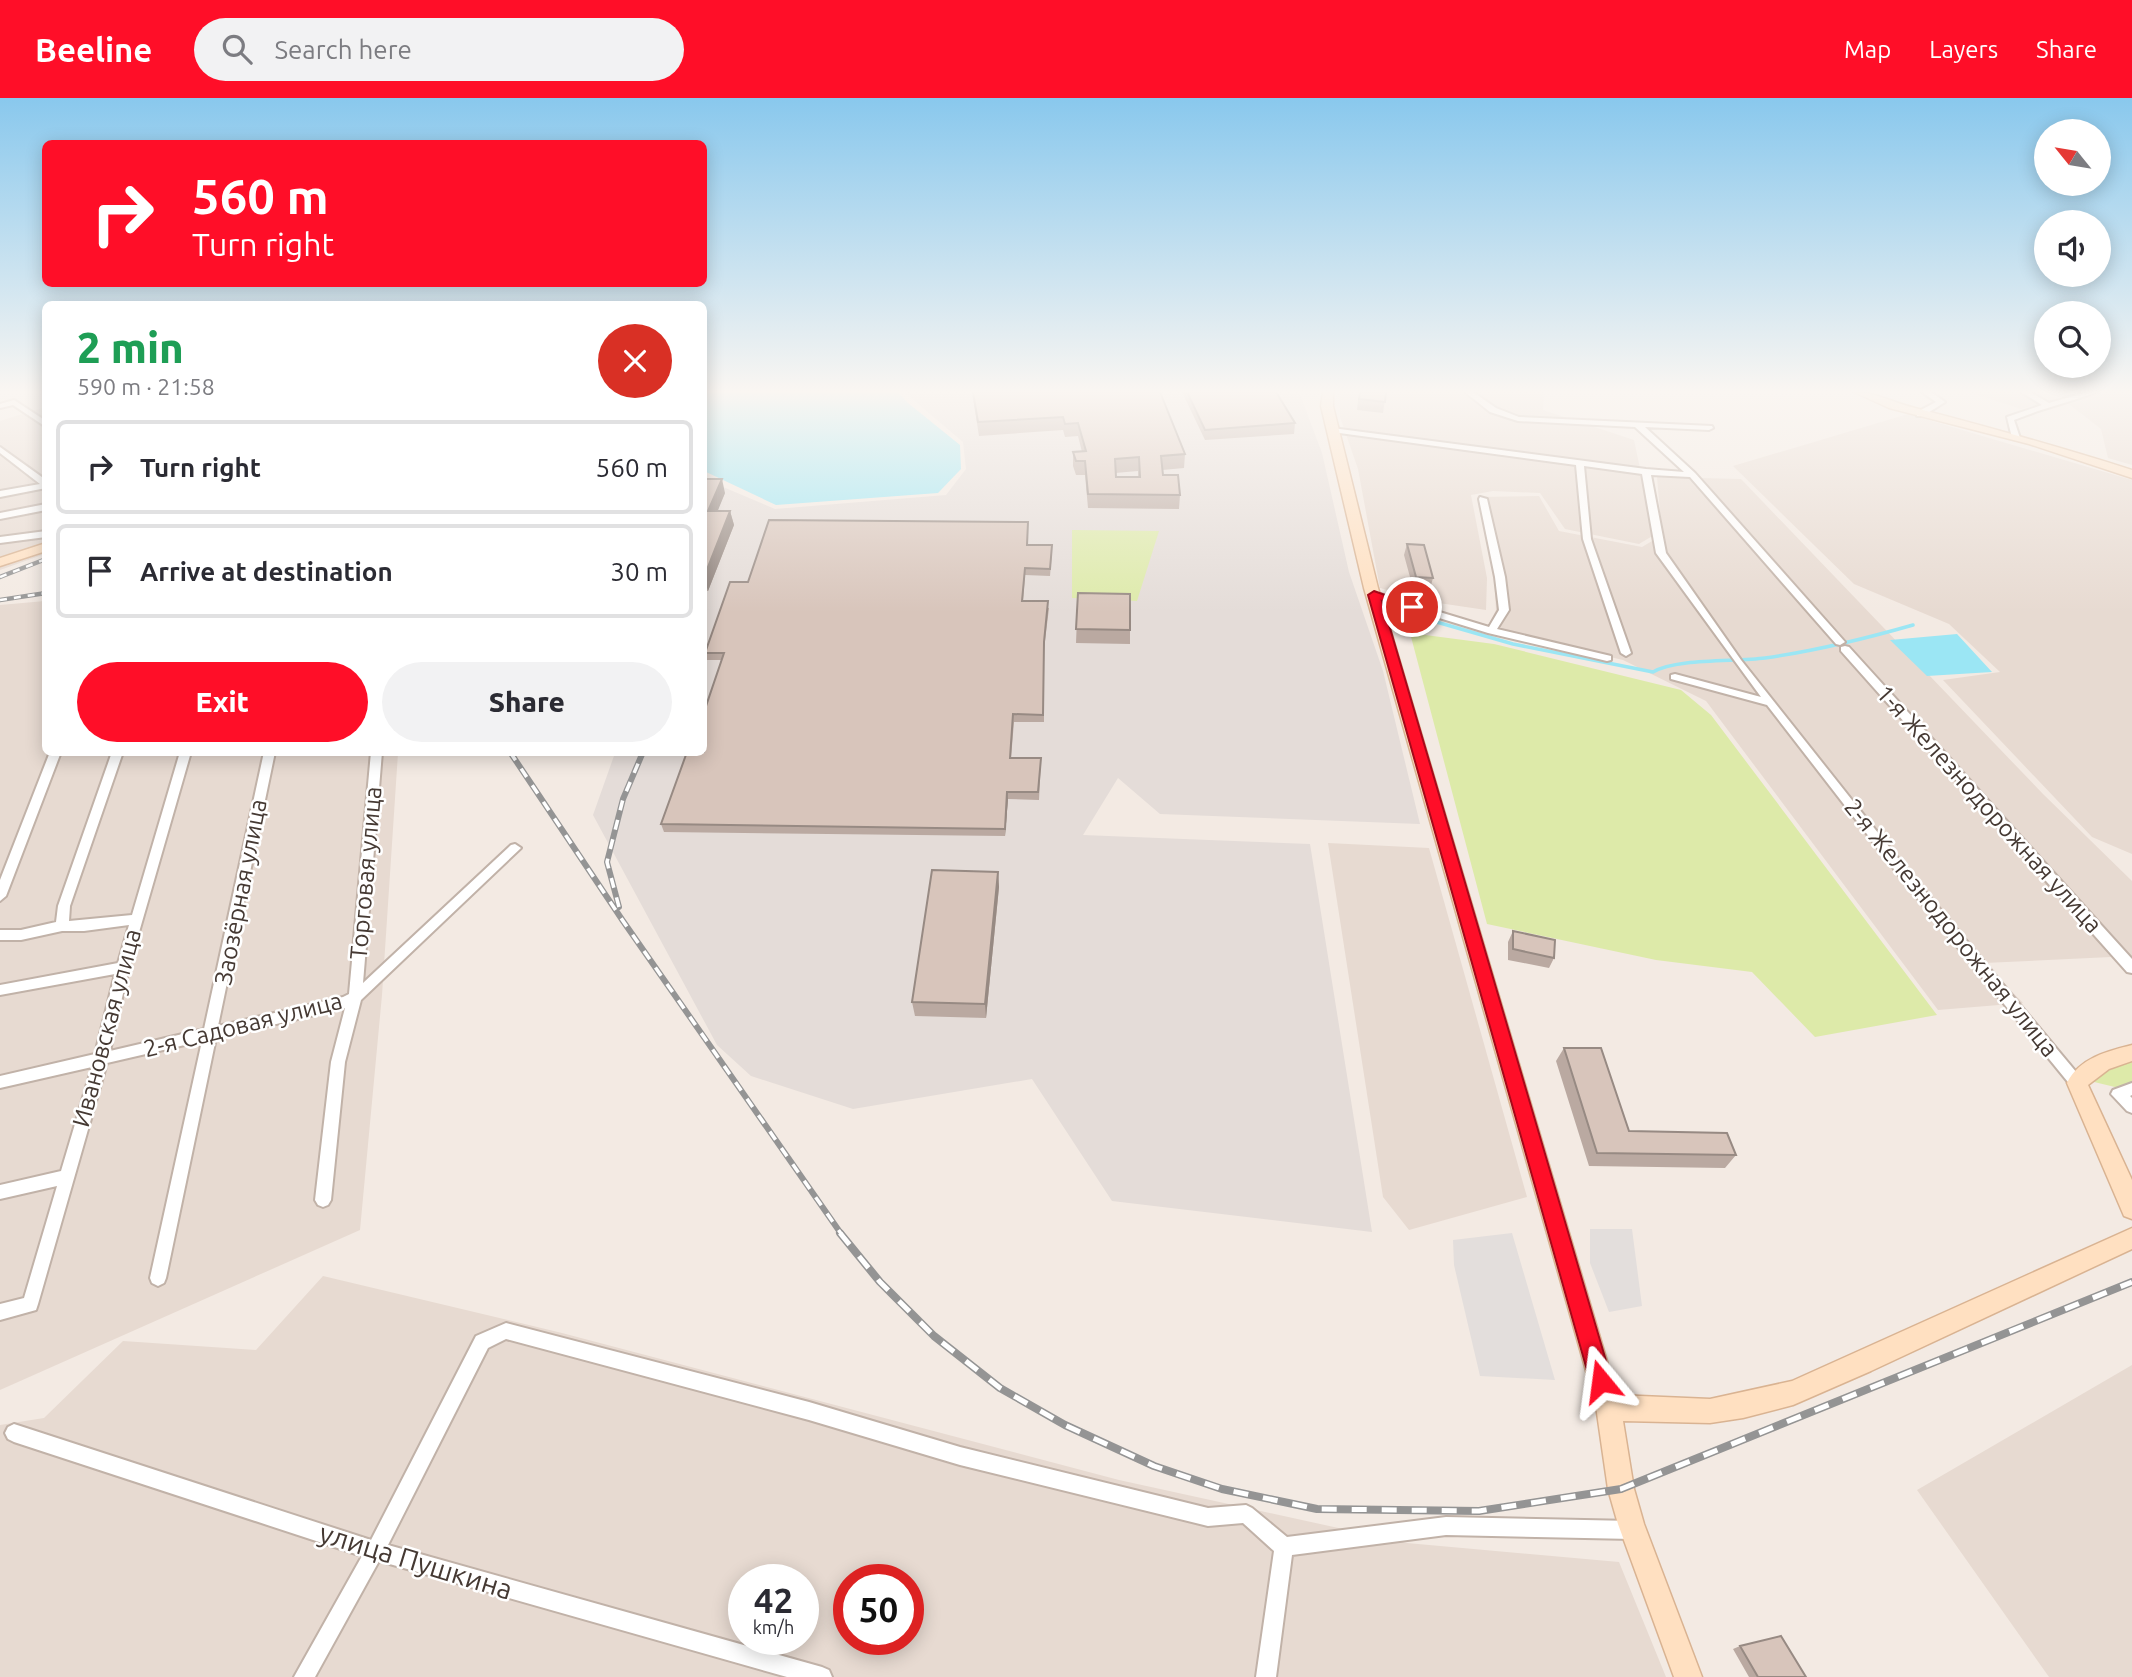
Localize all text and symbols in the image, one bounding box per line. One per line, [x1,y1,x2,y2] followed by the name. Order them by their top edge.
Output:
[194,18,684,81] search box
[218,30,256,68] icon: search
[35,31,152,68] text: Beeline
[274,35,412,64] text: Search here
[1844,36,1891,63] text: Map
[1929,36,1998,63] text: Layers
[2036,36,2097,63] text: Share
[2034,119,2110,196] north arrow
[2034,119,2111,378] map controls
[77,168,168,259] icon: right
[192,168,329,223] text: 560 m
[2034,210,2111,287] button: sound
[192,226,334,262] text: Turn right
[2034,301,2111,378] button: search
[77,324,184,371] text: 2 min
[598,324,672,398] button: close
[77,374,215,399] text: 590 m · 21:58
[81,448,119,486] icon: right
[140,453,261,482] text: Turn right
[596,453,668,482] text: 560 m
[81,552,119,590] icon: arrive
[140,557,393,586] text: Arrive at destination
[610,557,668,586] text: 30 m
[1382,577,1442,637] pin
[1393,588,1431,626] icon: arrive
[77,662,368,742] button: Exit
[382,662,672,742] button: Share
[1871,679,2108,938] street label: 1-я Железнодорожная улица
[344,785,387,961] street label: Торговая улица
[1839,793,2064,1062] street label: 2-я Железнодорожная улица
[209,797,272,987] street label: Заозёрная улица
[67,926,146,1130] street label: Ивановская улица
[141,987,345,1062] street label: 2-я Садовая улица
[1564,1344,1638,1418] position arrow
[316,1516,516,1605] street label: улица Пушкина
[833,1564,924,1655] speed limit sign: 50
[754,1580,793,1620] text: 42
[753,1617,794,1637] text: km/h

